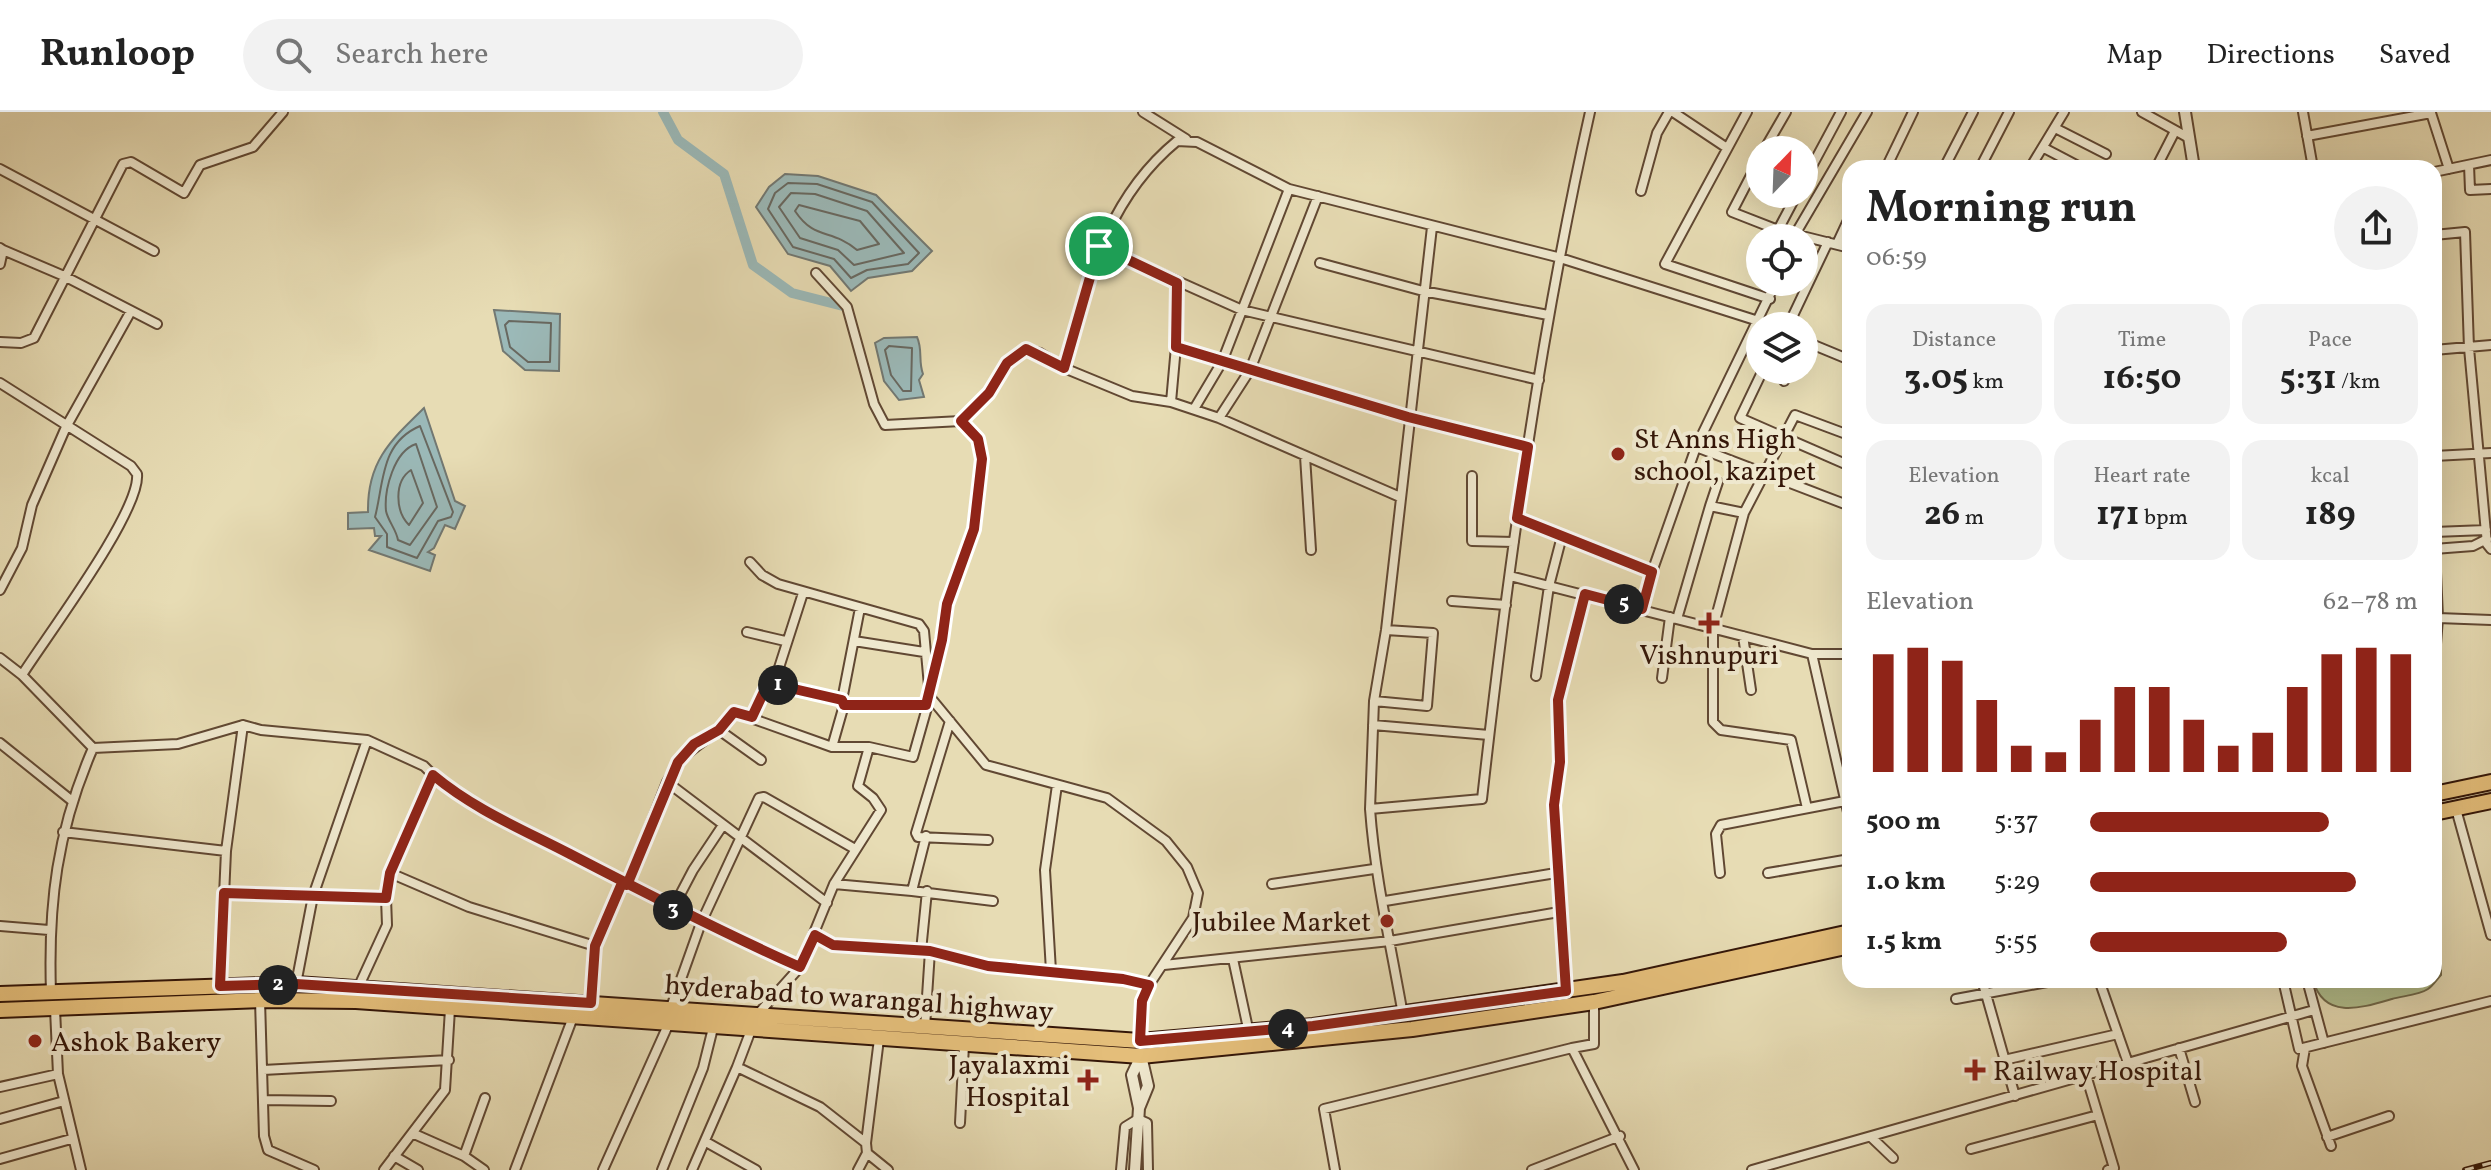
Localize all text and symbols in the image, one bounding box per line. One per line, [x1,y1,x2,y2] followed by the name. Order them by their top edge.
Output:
[243,19,803,91] search box
[40,29,195,82] text: Runloop
[271,33,315,77] icon: search
[335,34,489,76] text: Search here
[2107,36,2163,75] text: Map
[2207,36,2335,75] text: Directions
[2379,36,2451,75] text: Saved
[1746,136,1818,208] north arrow
[1746,136,1818,384] map controls
[1866,179,2137,240] text: Morning run
[2334,186,2418,270] button: share
[1065,212,1133,280] pin
[1077,224,1121,268] icon: arrive
[1746,224,1818,296] button: locate
[1866,240,1927,276] text: 06:59
[1746,312,1818,384] button: layers
[1912,325,1996,356] text: Distance
[2118,325,2166,356] text: Time
[2308,325,2352,356] text: Pace
[1904,356,1968,403] text: 3.05
[2103,356,2181,403] text: 16:50
[2280,356,2337,403] text: 5:31
[1968,367,2004,398] text: km
[2337,367,2380,398] text: /km
[1634,421,1816,492] place label: St Anns High school, kazipet
[1609,445,1627,463] marker: St Anns High school, kazipet
[1908,461,2000,492] text: Elevation
[2093,461,2191,492] text: Heart rate
[2310,461,2350,492] text: kcal
[1924,492,1960,539] text: 26
[2096,492,2140,539] text: 171
[2305,492,2355,539] text: 189
[1960,503,1984,534] text: m
[2140,503,2188,534] text: bpm
[1604,584,1644,624] pin: 5
[1866,584,1974,620] text: Elevation
[2323,584,2418,620] text: 62–78 m
[1619,588,1629,619] text: 5
[1698,612,1720,634] marker: Vishnupuri
[1639,637,1779,676] place label: Vishnupuri
[758,665,798,705] pin: 1
[774,669,782,700] text: 1
[1866,804,1941,840] text: 500 m
[1994,804,2039,840] text: 5:37
[1866,864,1946,900] text: 1.0 km
[1994,864,2040,900] text: 5:29
[653,890,693,930] pin: 3
[667,894,679,925] text: 3
[1192,904,1371,943] place label: Jubilee Market
[1378,912,1396,930] marker: Jubilee Market
[1866,924,1942,960] text: 1.5 km
[1994,924,2038,960] text: 5:55
[258,965,298,1005] pin: 2
[663,966,1055,1033] street label: hyderabad to warangal highway
[272,969,284,1000] text: 2
[1268,1009,1308,1049] pin: 4
[1281,1013,1295,1044] text: 4
[51,1024,221,1063] place label: Ashok Bakery
[26,1032,44,1050] marker: Ashok Bakery
[949,1047,1070,1118] place label: Jayalaxmi Hospital
[1993,1053,2202,1092] place label: Railway Hospital
[1964,1059,1986,1081] marker: Railway Hospital
[1077,1069,1099,1091] marker: Jayalaxmi Hospital

